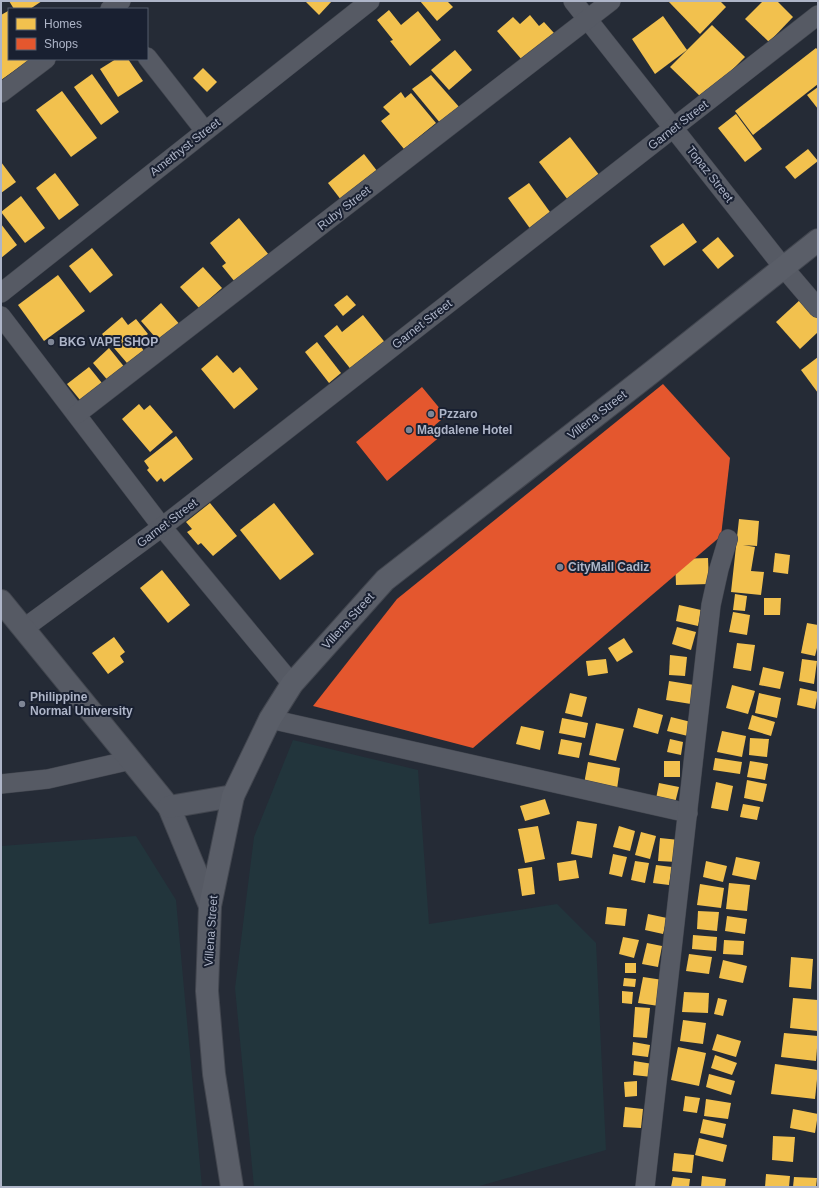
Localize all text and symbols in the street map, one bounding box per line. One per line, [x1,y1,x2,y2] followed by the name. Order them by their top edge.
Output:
[8,8,148,60] legend
[44,17,82,31] text: Homes
[44,37,78,51] text: Shops
[645,97,711,153] street label: Garnet Street
[147,115,223,179] street label: Amethyst Street
[684,143,737,205] street label: Topaz Street
[315,183,374,233] street label: Ruby Street
[389,296,455,352] street label: Garnet Street
[59,335,158,349] place label: BKG VAPE SHOP
[46,337,56,347] marker: BKG VAPE SHOP
[565,387,630,442] street label: Villena Street
[439,407,478,421] place label: Pzzaro
[426,409,436,419] marker: Pzzaro
[417,423,512,437] place label: Magdalene Hotel
[404,425,414,435] marker: Magdalene Hotel
[134,495,201,550] street label: Garnet Street
[568,560,649,574] place label: CityMall Cadiz
[555,562,565,572] marker: CityMall Cadiz
[319,589,377,652] street label: Villena Street
[30,690,133,718] place label: Philippine Normal University
[17,699,27,709] marker: Philippine Normal University
[202,894,221,967] street label: Villena Street

